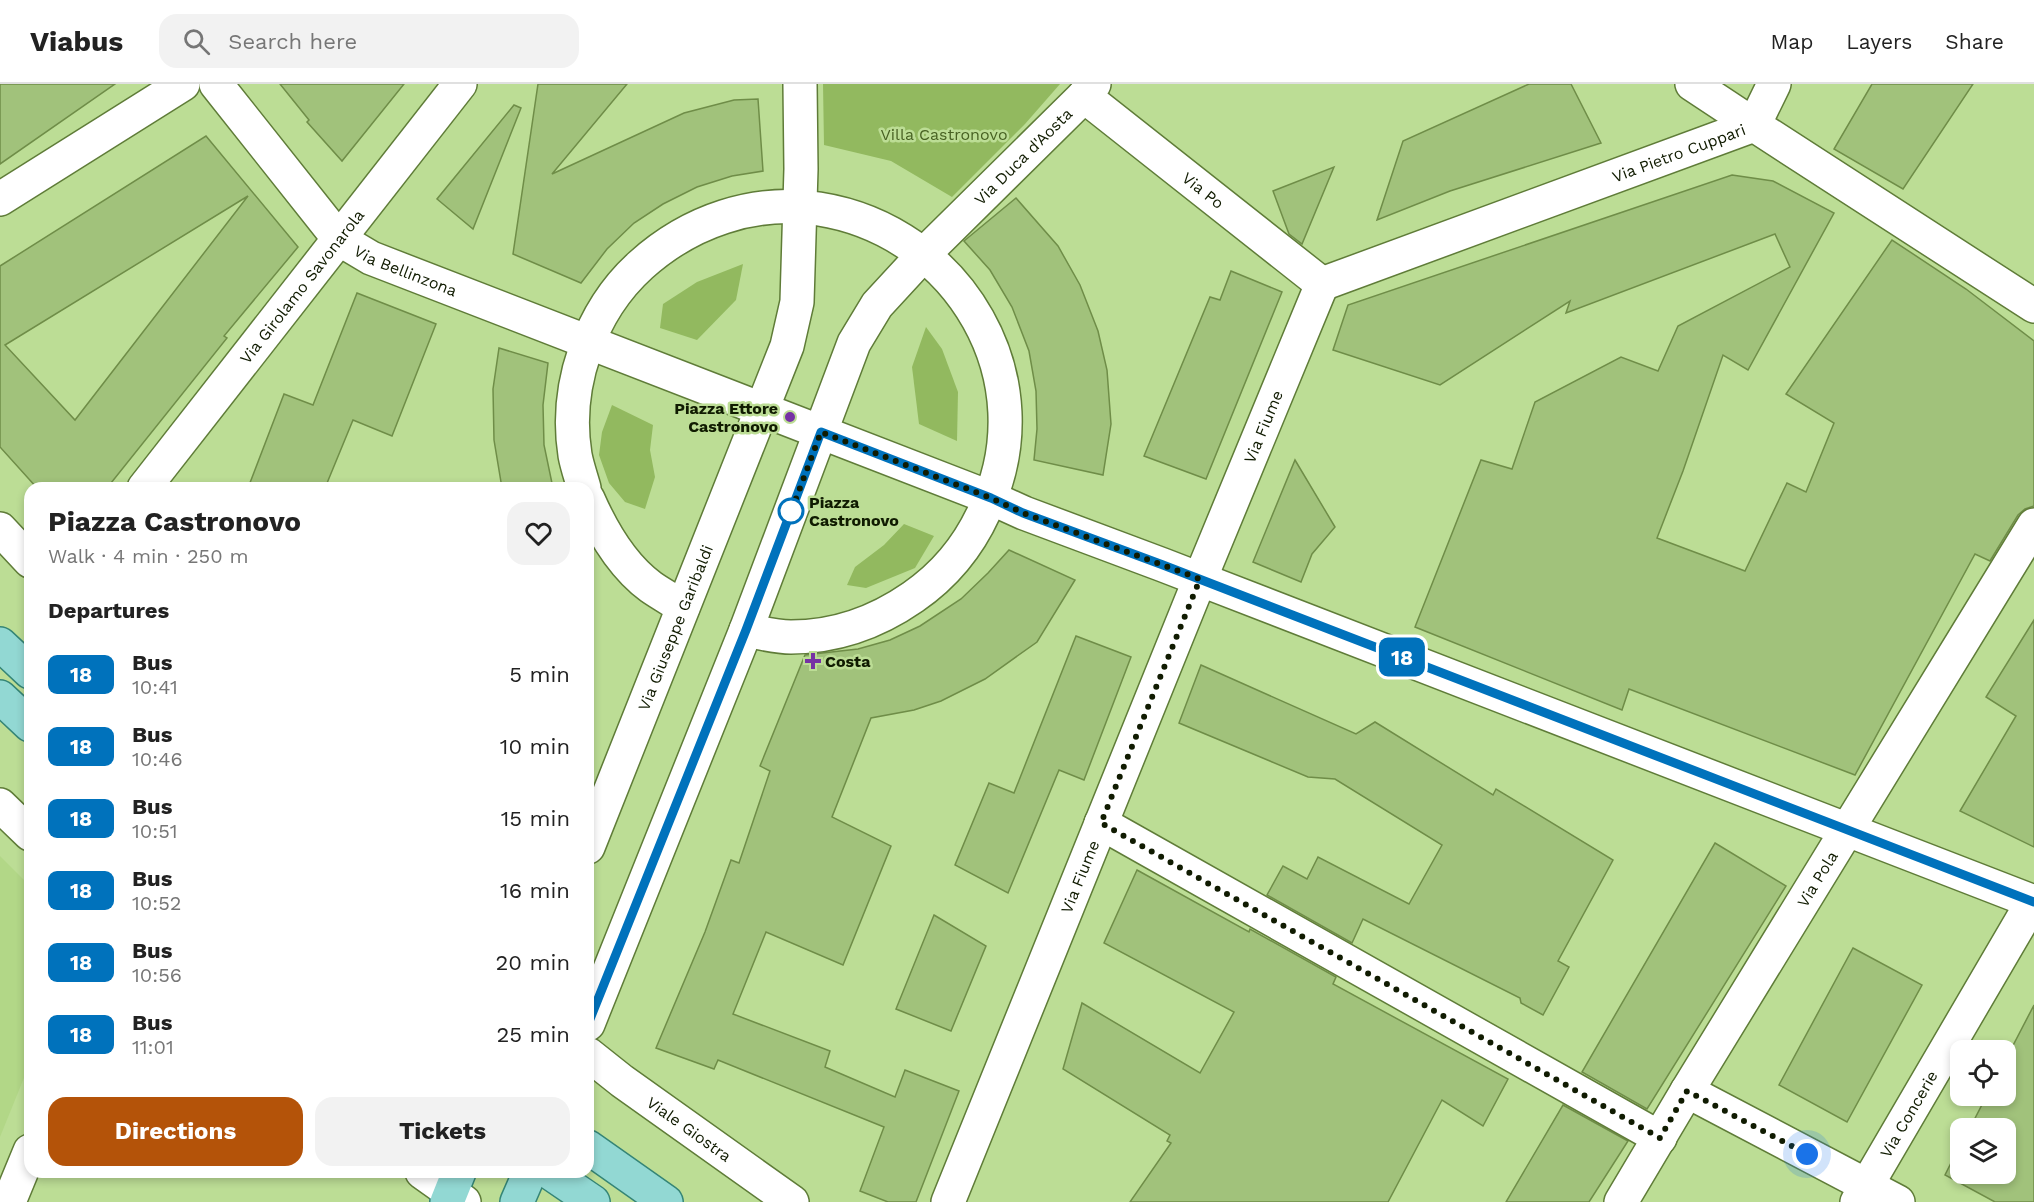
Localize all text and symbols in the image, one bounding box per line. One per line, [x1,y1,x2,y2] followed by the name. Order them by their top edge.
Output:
[159,14,579,68] search box
[30,25,123,58] text: Viabus
[180,25,213,58] icon: search
[228,29,357,54] text: Search here
[1770,29,1813,54] text: Map
[1846,29,1912,54] text: Layers
[1945,29,2004,54] text: Share
[970,104,1076,209] street label: Via Duca d'Aosta
[1609,120,1748,186] street label: Via Pietro Cuppari
[880,125,1008,144] park label: Villa Castronovo
[1179,168,1228,213] street label: Via Po
[236,205,368,367] street label: Via Girolamo Savonarola
[351,241,460,300] street label: Via Bellinzona
[1240,387,1287,466] street label: Via Fiume
[674,399,778,436] place label: Piazza Ettore Castronovo
[783,410,797,424] marker: Piazza Ettore Castronovo
[809,493,899,530] place label: Piazza Castronovo
[778,498,804,524] marker: Piazza Castronovo
[507,502,570,565] button: heart
[48,505,301,538] text: Piazza Castronovo
[634,542,717,713] street label: Via Giuseppe Garibaldi
[48,544,249,568] text: Walk · 4 min · 250 m
[48,598,169,623] text: Departures
[1375,638,1429,676] line badge: 18
[1391,645,1413,670] text: 18
[132,650,172,675] text: Bus
[825,652,871,671] place label: Costa
[806,654,820,668] marker: Costa
[70,662,92,687] text: 18
[509,662,570,687] text: 5 min
[132,675,178,699] text: 10:41
[132,722,172,747] text: Bus
[70,734,92,759] text: 18
[500,734,570,759] text: 10 min
[132,747,183,771] text: 10:46
[132,794,172,819] text: Bus
[70,806,92,831] text: 18
[501,806,570,831] text: 15 min
[132,819,178,843] text: 10:51
[1056,837,1103,916] street label: Via Fiume
[1793,847,1841,910] street label: Via Pola
[132,866,172,891] text: Bus
[70,878,92,903] text: 18
[500,878,570,903] text: 16 min
[132,891,181,915] text: 10:52
[132,938,172,963] text: Bus
[70,950,92,975] text: 18
[496,950,570,975] text: 20 min
[132,963,182,987] text: 10:56
[132,1010,172,1035] text: Bus
[70,1022,92,1047] text: 18
[496,1022,570,1047] text: 25 min
[132,1035,174,1059] text: 11:01
[1950,1040,2016,1184] map controls
[1950,1040,2016,1106] button: locate
[1876,1067,1941,1161] street label: Via Concerie
[643,1092,735,1165] street label: Viale Giostra
[48,1097,303,1166] button: Directions
[315,1097,570,1166] button: Tickets
[1950,1118,2016,1184] button: layers
[1792,1139,1822,1169] your location

